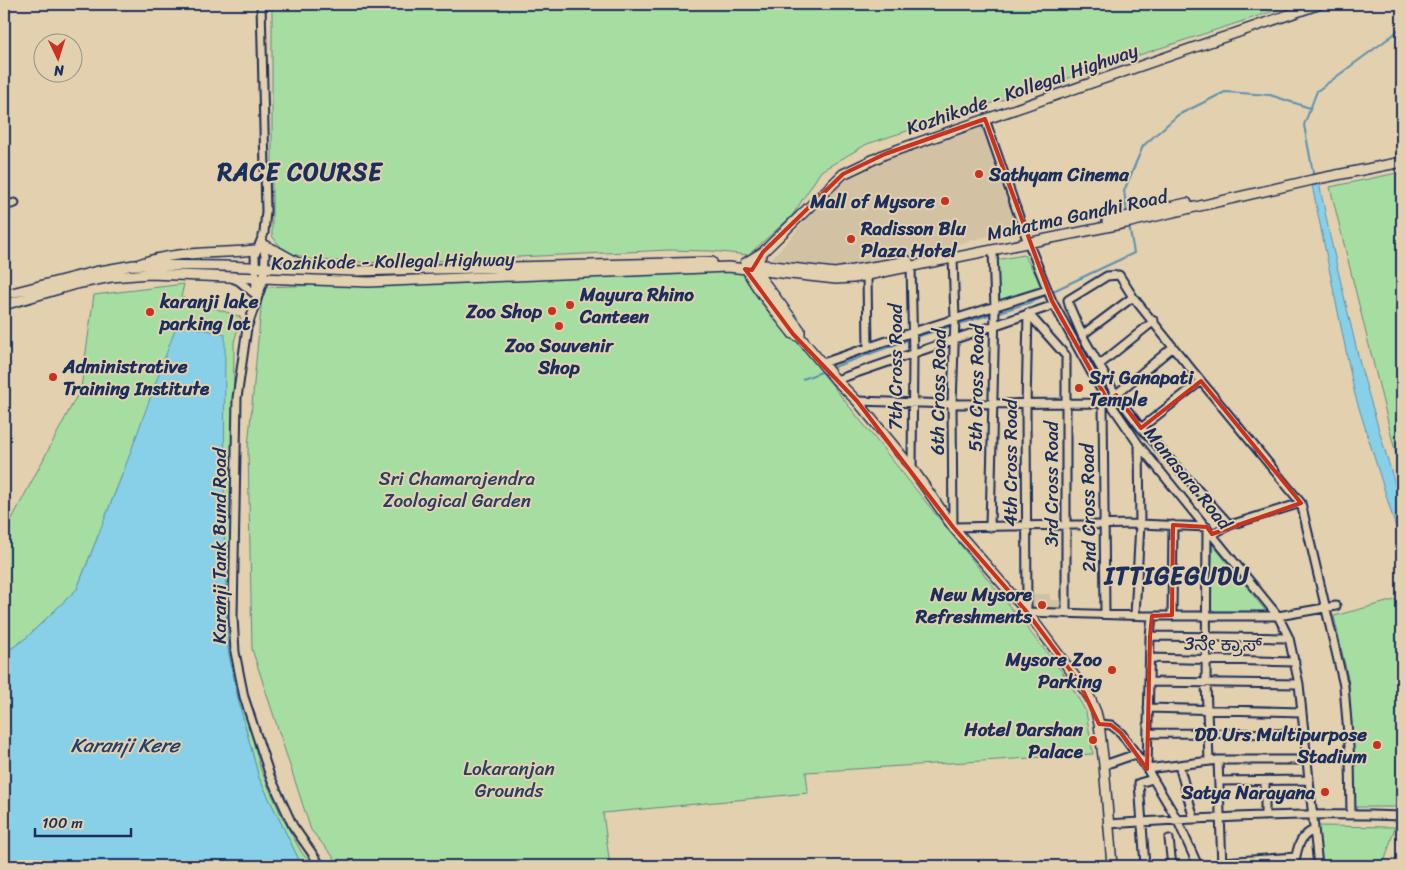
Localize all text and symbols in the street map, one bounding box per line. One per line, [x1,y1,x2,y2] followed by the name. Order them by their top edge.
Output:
[32,32,82,82] north arrow
[901,34,1143,144] street label: Kozhikode - Kollegal Highway
[53,58,66,83] text: N
[216,151,383,193] district label: RACE COURSE
[988,158,1129,191] place label: Sathyam Cinema
[973,168,985,180] marker: Sathyam Cinema
[983,179,1172,250] street label: Mahatma Gandhi Road
[809,185,935,218] place label: Mall of Mysore
[939,195,951,207] marker: Mall of Mysore
[860,212,967,267] place label: Radisson Blu Plaza Hotel
[845,233,857,245] marker: Radisson Blu Plaza Hotel
[271,242,515,280] street label: Kozhikode - Kollegal Highway
[579,278,694,333] place label: Mayura Rhino Canteen
[158,285,259,340] place label: karanji lake parking lot
[465,295,543,328] place label: Zoo Shop
[564,299,576,311] marker: Mayura Rhino Canteen
[879,302,912,430] street label: 7th Cross Road
[546,305,558,317] marker: Zoo Shop
[144,306,156,318] marker: karanji lake parking lot
[553,320,565,332] marker: Zoo Souvenir Shop
[958,322,994,452] street label: 5th Cross Road
[920,327,956,456] street label: 6th Cross Road
[504,329,614,384] place label: Zoo Souvenir Shop
[62,350,210,405] place label: Administrative Training Institute
[1088,361,1195,416] place label: Sri Ganapati Temple
[47,371,59,383] marker: Administrative Training Institute
[1073,382,1085,394] marker: Sri Ganapati Temple
[994,397,1027,527] street label: 4th Cross Road
[1035,419,1068,547] street label: 3rd Cross Road
[1135,419,1242,539] street label: Manasara Road
[1070,441,1106,573] street label: 2nd Cross Road
[203,447,236,644] street label: Karanji Tank Bund Road
[379,462,536,517] park label: Sri Chamarajendra Zoological Garden
[1102,555,1250,597] district label: ITTIGEGUDU
[915,578,1033,633] place label: New Mysore Refreshments
[1036,599,1048,611] marker: New Mysore Refreshments
[1184,627,1263,661] street label: 3ನೆೇ ಕ್ರಾಸ್
[1004,643,1102,698] place label: Mysore Zoo Parking
[1106,664,1118,676] marker: Mysore Zoo Parking
[963,713,1084,768] place label: Hotel Darshan Palace
[1195,718,1367,773] place label: DD Urs Multipurpose Stadium
[71,728,181,763] water label: Karanji Kere
[1087,734,1099,746] marker: Hotel Darshan Palace
[1371,739,1383,751] marker: DD Urs Multipurpose Stadium
[463,752,555,807] park label: Lokaranjan Grounds
[1180,776,1315,809] place label: Satya Narayana
[1319,786,1331,798] marker: Satya Narayana
[35,805,131,837] scale bar
[42,810,83,836] text: 100 m

